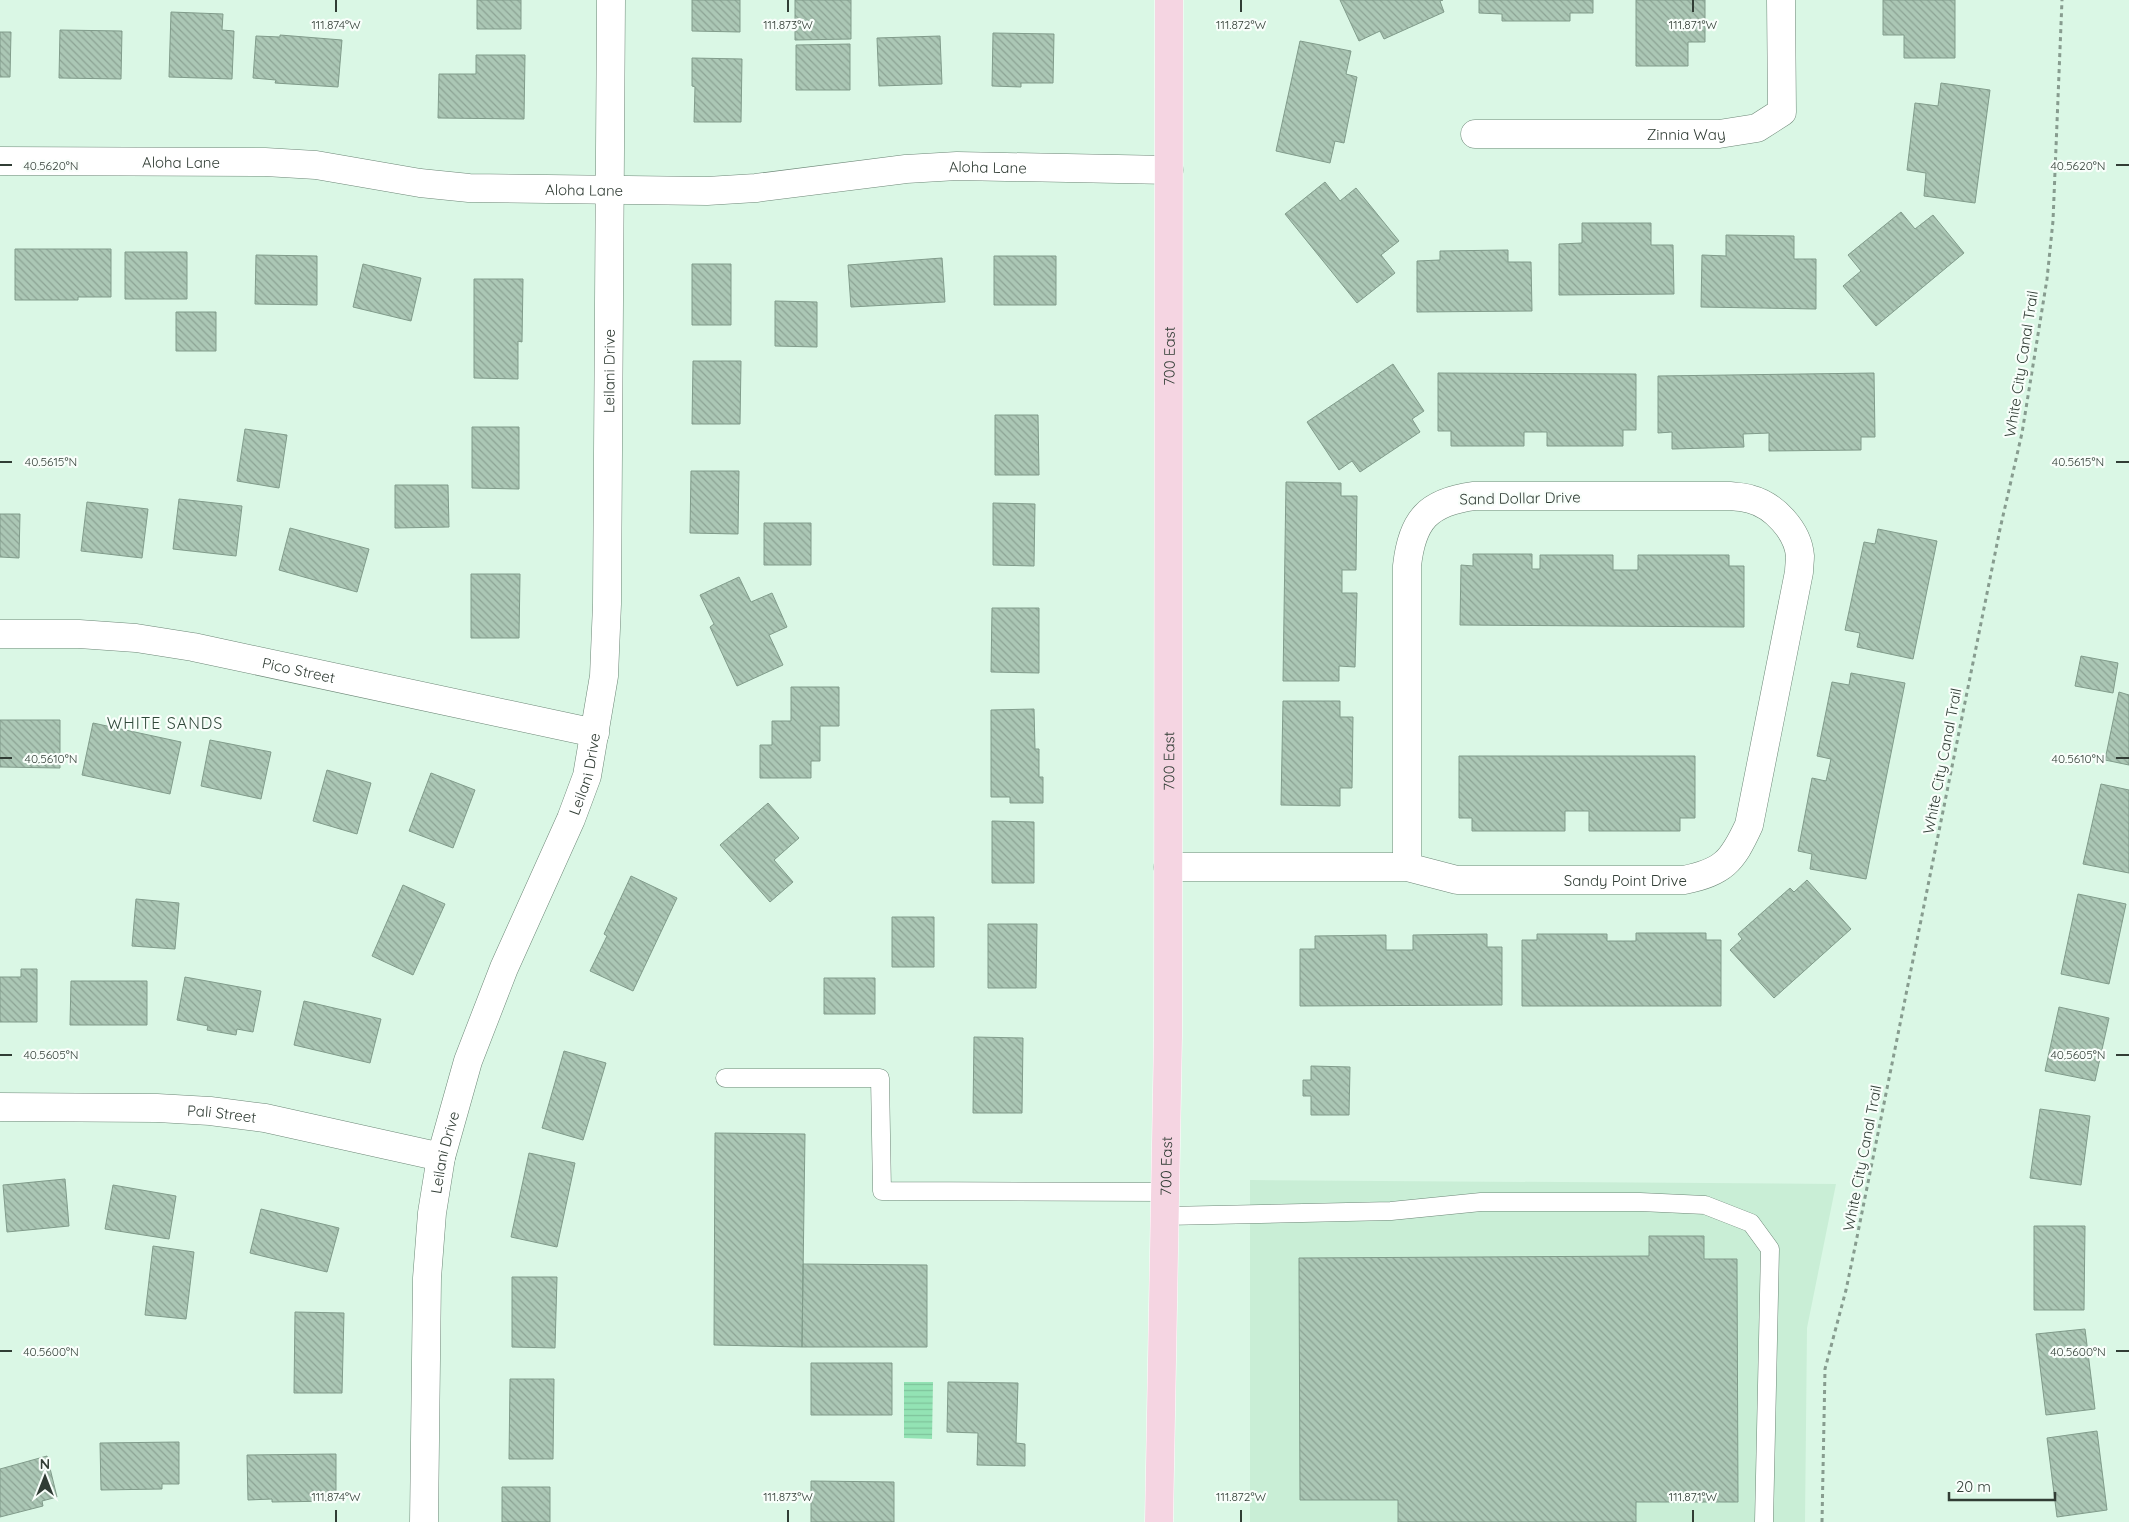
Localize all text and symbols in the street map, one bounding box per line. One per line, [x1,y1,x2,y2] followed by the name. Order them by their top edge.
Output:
[311,17,361,32] text: 111.874°W
[763,17,813,32] text: 111.873°W
[1216,17,1266,32] text: 111.872°W
[1669,17,1718,32] text: 111.871°W
[1647,124,1727,144] street label: Zinnia Way
[142,152,220,171] street label: Aloha Lane
[948,156,1027,177] street label: Aloha Lane
[23,158,79,173] text: 40.5620°N
[2050,158,2106,173] text: 40.5620°N
[545,179,623,199] street label: Aloha Lane
[2000,289,2042,439] street label: White City Canal Trail
[1159,326,1178,386] street label: 700 East
[599,329,618,413] street label: Leilani Drive
[25,454,77,469] text: 40.5615°N
[2052,454,2104,469] text: 40.5615°N
[1459,487,1581,509] street label: Sand Dollar Drive
[261,653,337,687] street label: Pico Street
[1919,686,1965,836] street label: White City Canal Trail
[107,713,223,733] district label: WHITE SANDS
[564,731,604,818] street label: Leilani Drive
[1159,731,1178,791] street label: 700 East
[25,751,77,766] text: 40.5610°N
[2052,751,2104,766] text: 40.5610°N
[1564,871,1687,890] street label: Sandy Point Drive
[23,1047,79,1062] text: 40.5605°N
[2050,1047,2106,1062] text: 40.5605°N
[1839,1083,1885,1233] street label: White City Canal Trail
[187,1100,258,1126] street label: Pali Street
[426,1109,463,1195] street label: Leilani Drive
[1156,1136,1176,1196] street label: 700 East
[23,1344,79,1359] text: 40.5600°N
[2050,1344,2106,1359] text: 40.5600°N
[20,1452,70,1502] north arrow
[40,1455,50,1473] text: N
[1949,1470,2055,1502] scale bar
[1956,1477,1991,1496] text: 20 m
[311,1489,361,1504] text: 111.874°W
[763,1489,813,1504] text: 111.873°W
[1216,1489,1266,1504] text: 111.872°W
[1669,1489,1718,1504] text: 111.871°W

